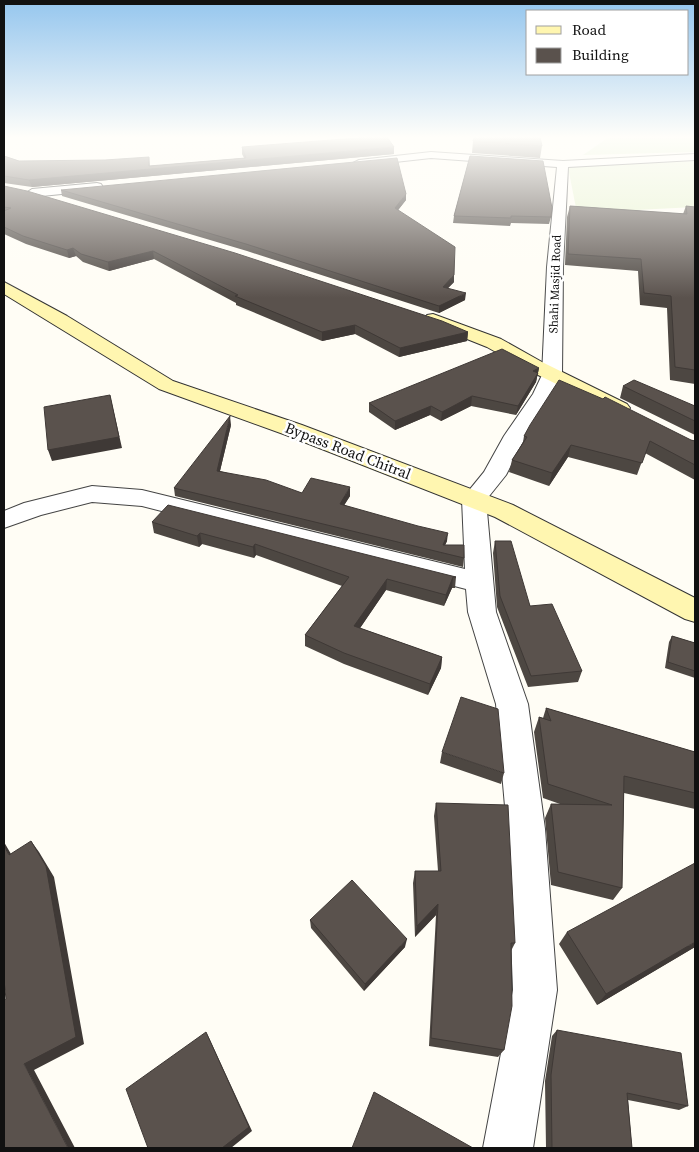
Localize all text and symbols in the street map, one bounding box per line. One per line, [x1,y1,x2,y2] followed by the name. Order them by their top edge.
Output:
[526,10,689,75] legend
[572,19,606,40] text: Road
[572,44,629,65] text: Building
[545,234,565,334] street label: Shahi Masjid Road
[282,417,415,484] street label: Bypass Road Chitral

